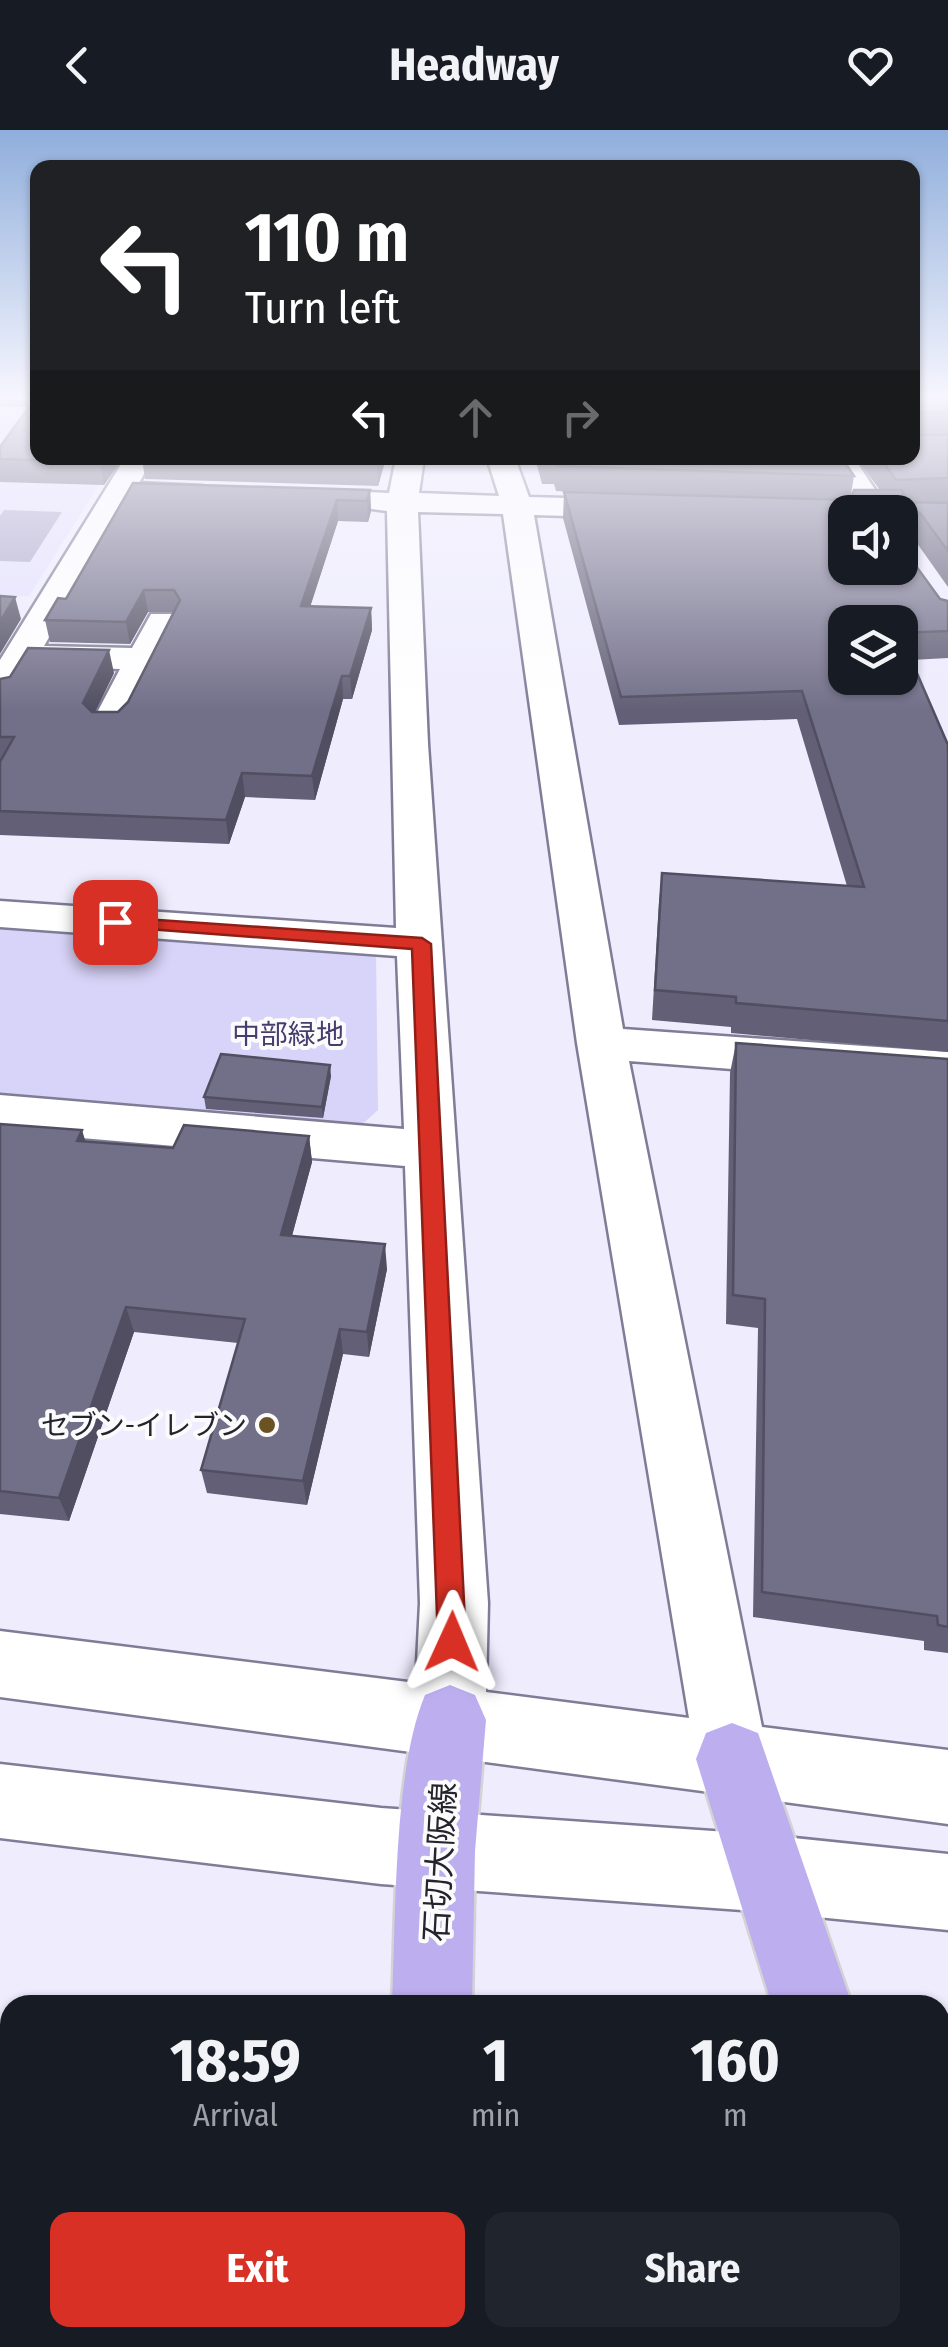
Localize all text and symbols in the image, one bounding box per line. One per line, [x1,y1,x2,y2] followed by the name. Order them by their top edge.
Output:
[50,38,105,93] icon: back
[389,38,559,92] text: Headway
[843,38,898,93] icon: heart
[245,196,409,280] text: 110 m
[80,200,210,330] icon: left
[245,281,400,335] text: Turn left
[343,390,398,445] icon: left
[448,390,503,445] icon: ahead
[553,390,608,445] icon: right
[828,495,918,695] map controls
[828,495,918,585] button: sound
[828,605,918,695] button: layers
[73,880,158,965] pin
[88,895,143,950] icon: arrive
[232,1018,344,1051] park label: 中部緑地
[41,1409,247,1442] place label: セブン-イレブン
[256,1414,278,1436] marker: セブン-イレブン
[400,1590,504,1694] position arrow
[417,1781,463,1943] street label: 石切大阪線
[170,2025,301,2097] text: 18:59
[483,2025,508,2097] text: 1
[690,2025,780,2097] text: 160
[193,2096,278,2134] text: Arrival
[471,2096,520,2134] text: min
[723,2096,747,2134] text: m
[50,2212,465,2327] button: Exit
[485,2212,900,2327] button: Share

